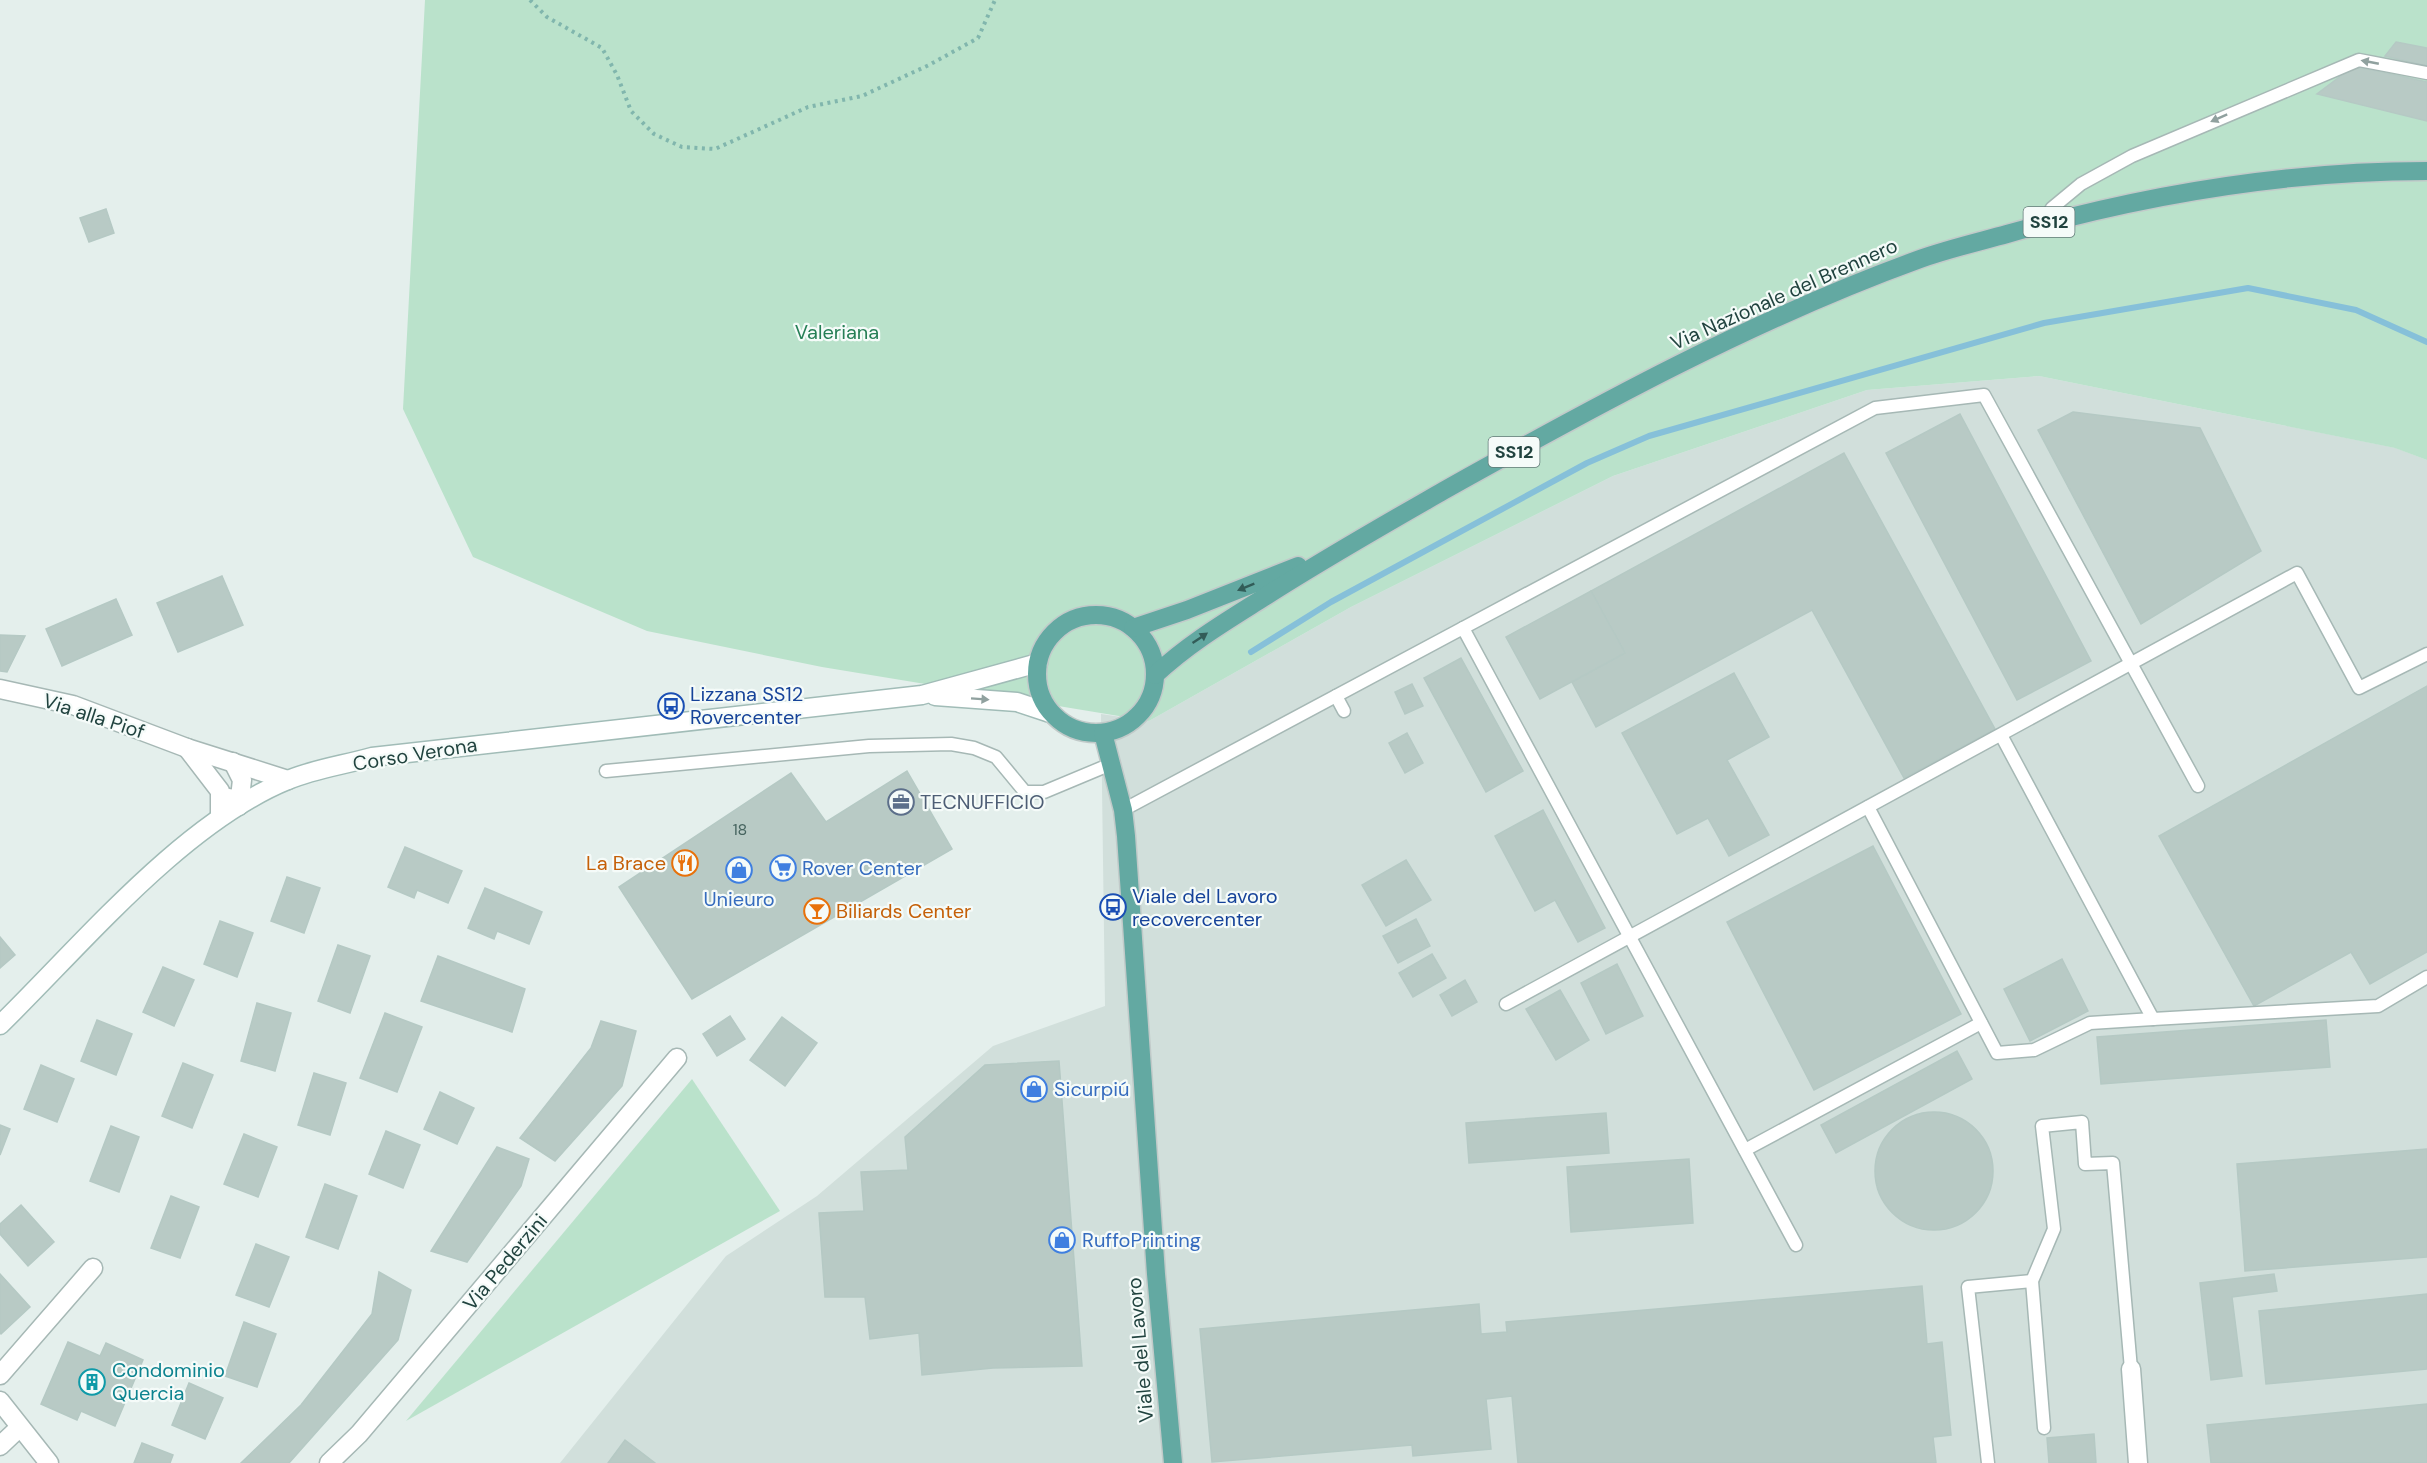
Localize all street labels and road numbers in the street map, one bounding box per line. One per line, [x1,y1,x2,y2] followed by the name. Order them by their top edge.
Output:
[2024,207,2074,237] road number: SS12
[1666,232,1902,356] street label: Via Nazionale del Brennero
[1488,437,1540,467] road number: SS12
[40,687,148,745] street label: Via alla Piof
[351,731,479,777] street label: Corso Verona
[457,1208,553,1316] street label: Via Pederzini
[1121,1276,1159,1424] street label: Viale del Lavoro

